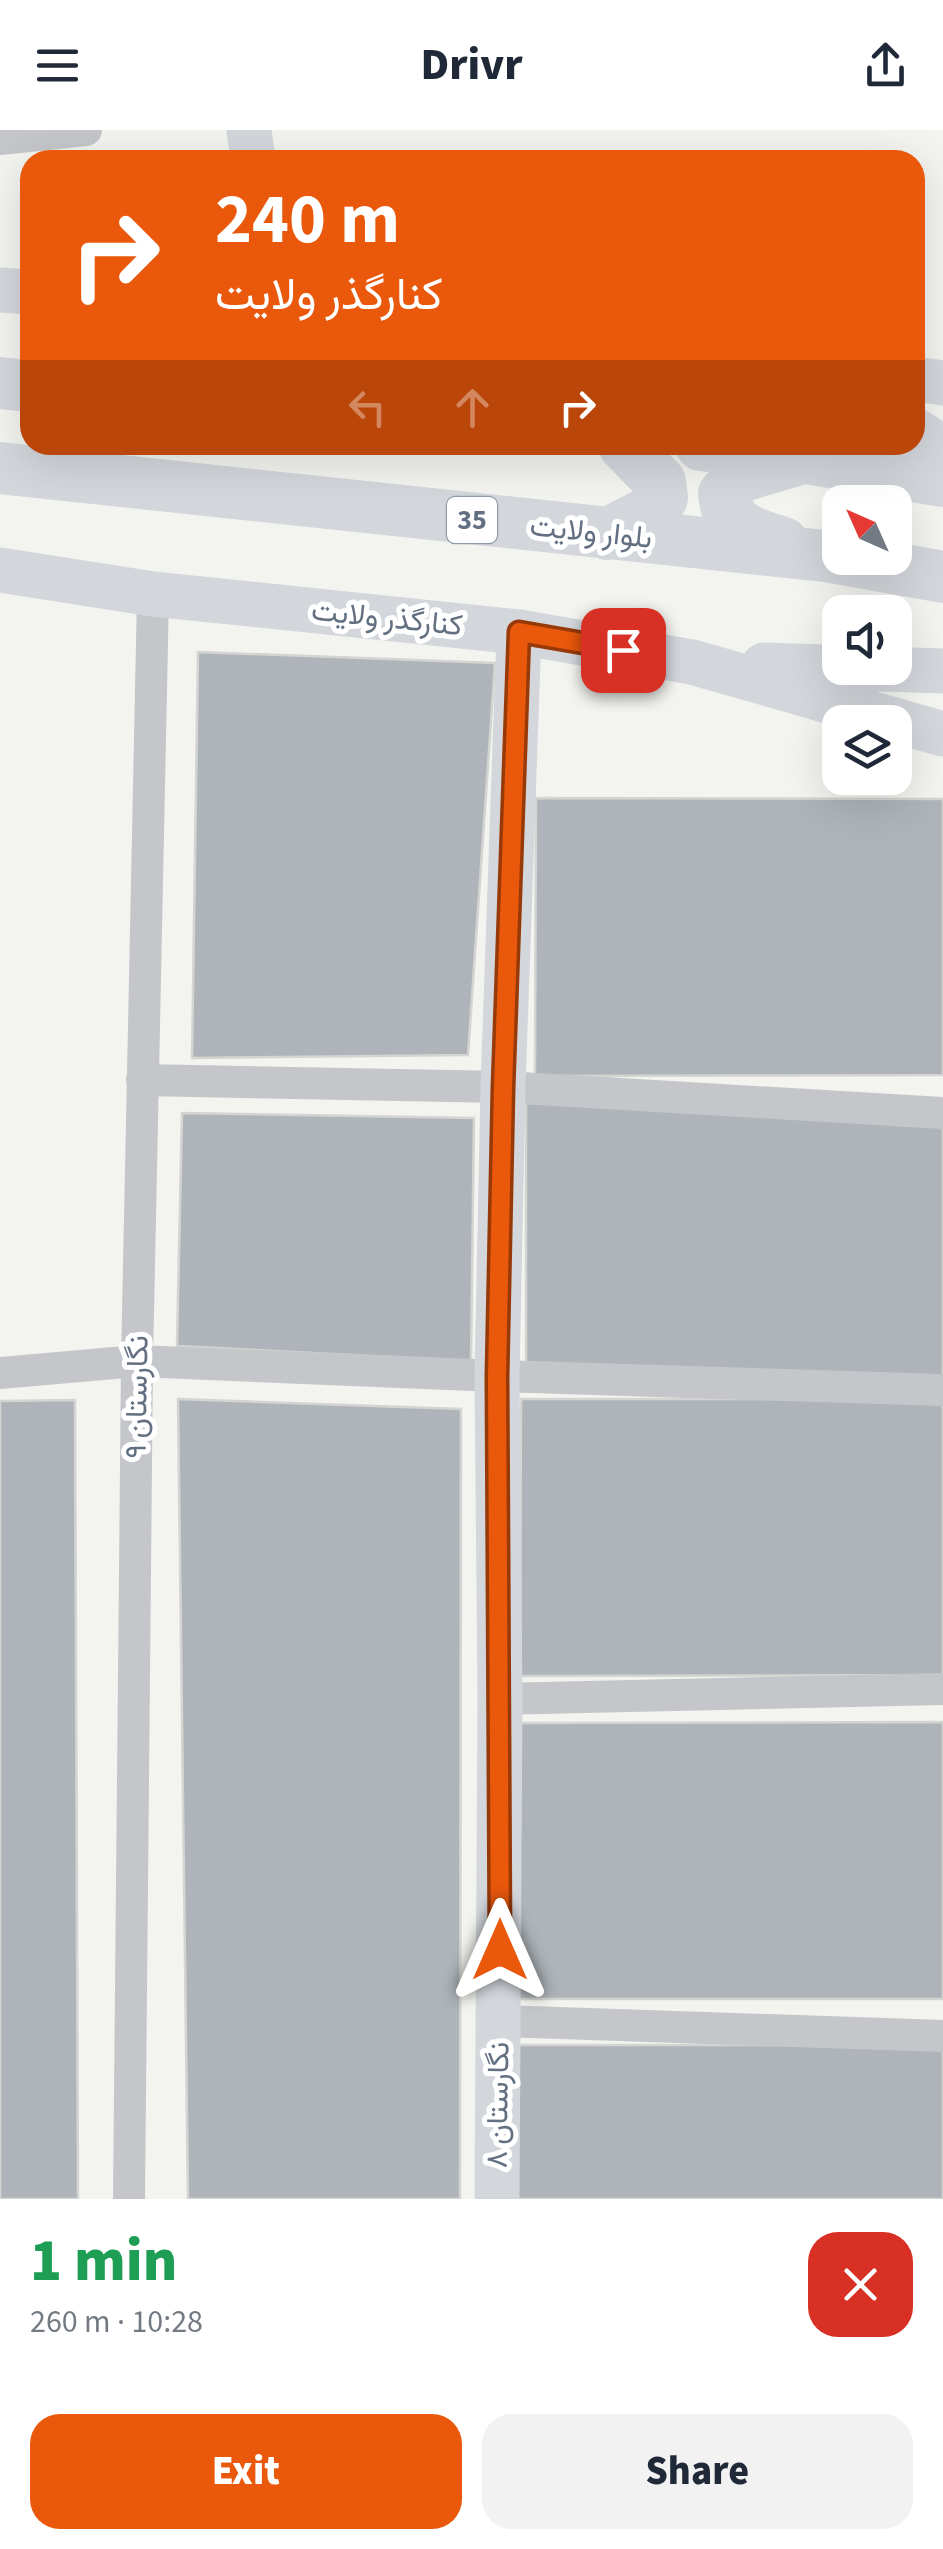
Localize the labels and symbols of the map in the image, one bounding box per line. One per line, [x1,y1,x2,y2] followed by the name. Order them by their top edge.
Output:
[822,485,912,575] north arrow
[447,497,497,543] road number: 35
[528,504,654,560] street label: بلوار ولایت
[309,589,465,647] street label: کنارگذر ولایت
[581,608,666,693] pin
[114,1335,160,1459] street label: نگارستان ۹
[448,1898,552,2002] position arrow
[475,2041,521,2169] street label: نگارستان ۸

